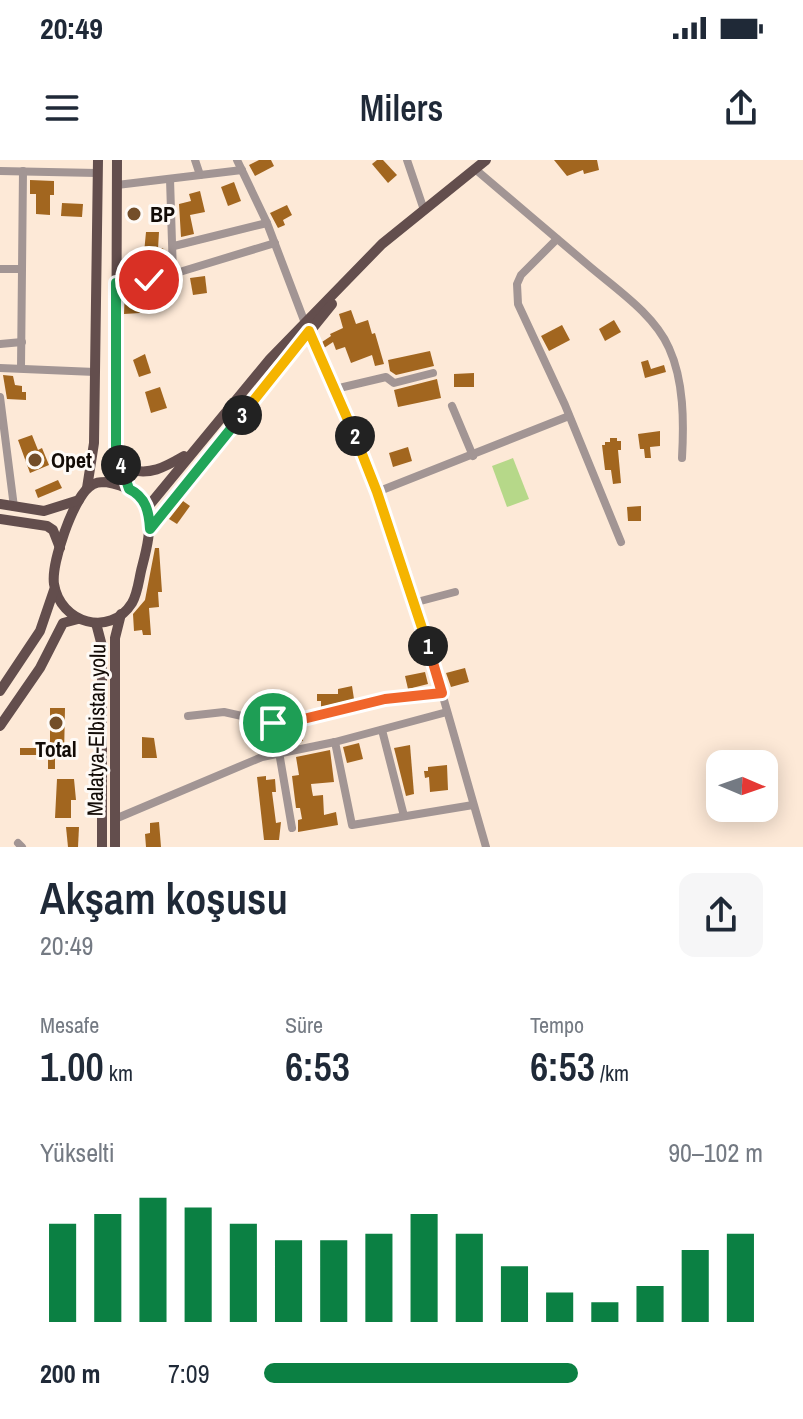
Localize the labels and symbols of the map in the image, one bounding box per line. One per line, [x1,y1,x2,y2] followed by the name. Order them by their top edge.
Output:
[150,199,175,229] place label: BP
[125,205,143,223] marker: BP
[115,246,183,314] pin
[222,395,262,435] pin: 3
[335,416,375,456] pin: 2
[51,445,92,475] place label: Opet
[101,445,141,485] pin: 4
[26,451,44,469] marker: Opet
[408,626,448,666] pin: 1
[79,644,113,816] street label: Malatya-Elbistan yolu
[239,689,307,757] pin
[47,714,65,732] marker: Total
[35,734,77,764] place label: Total
[706,750,778,822] north arrow

